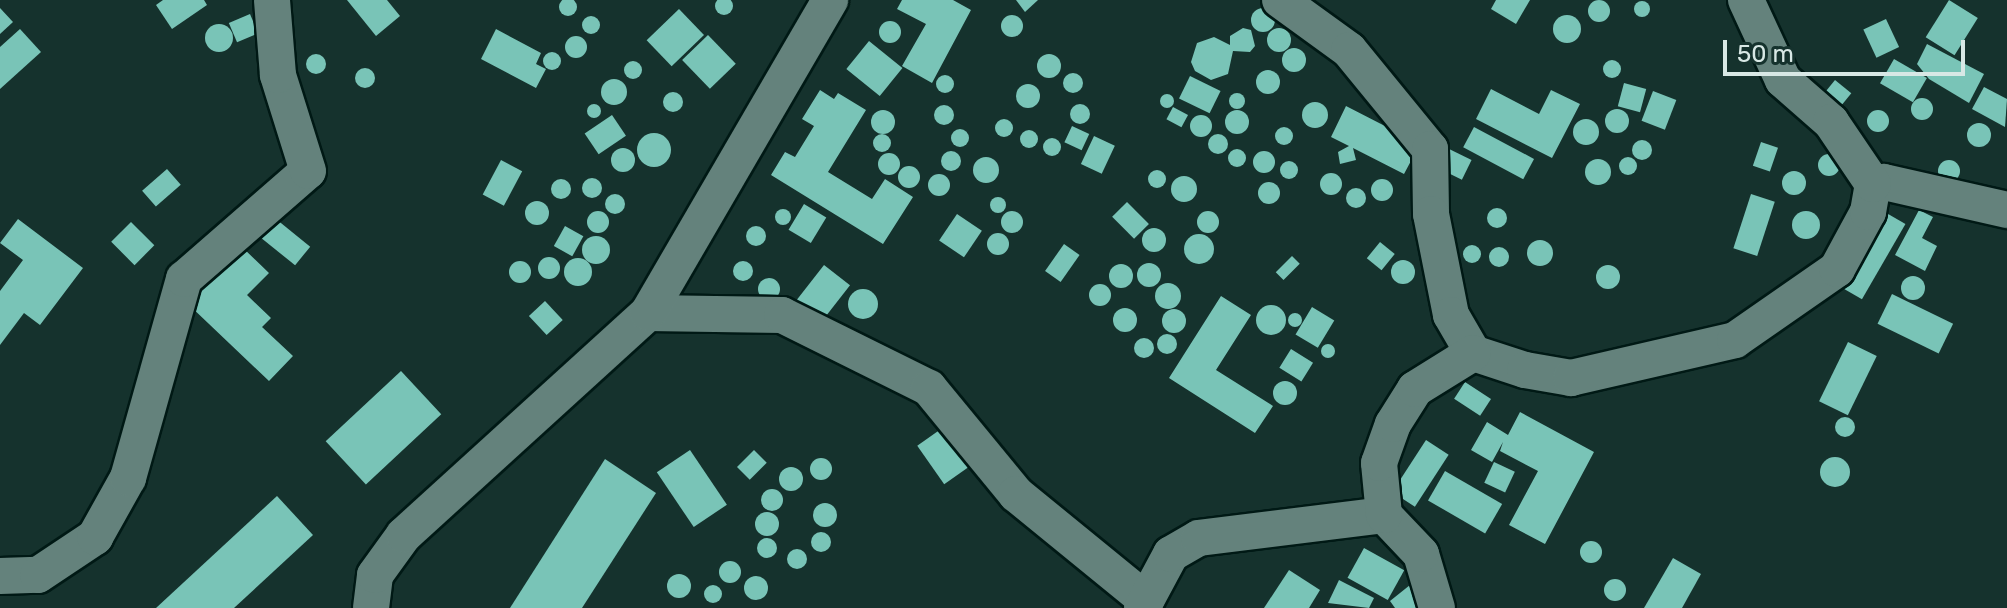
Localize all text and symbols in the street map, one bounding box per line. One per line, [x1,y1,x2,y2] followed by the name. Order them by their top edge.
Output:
[1727,24,1969,74] scale bar
[1737,40,1794,68] text: 50 m

